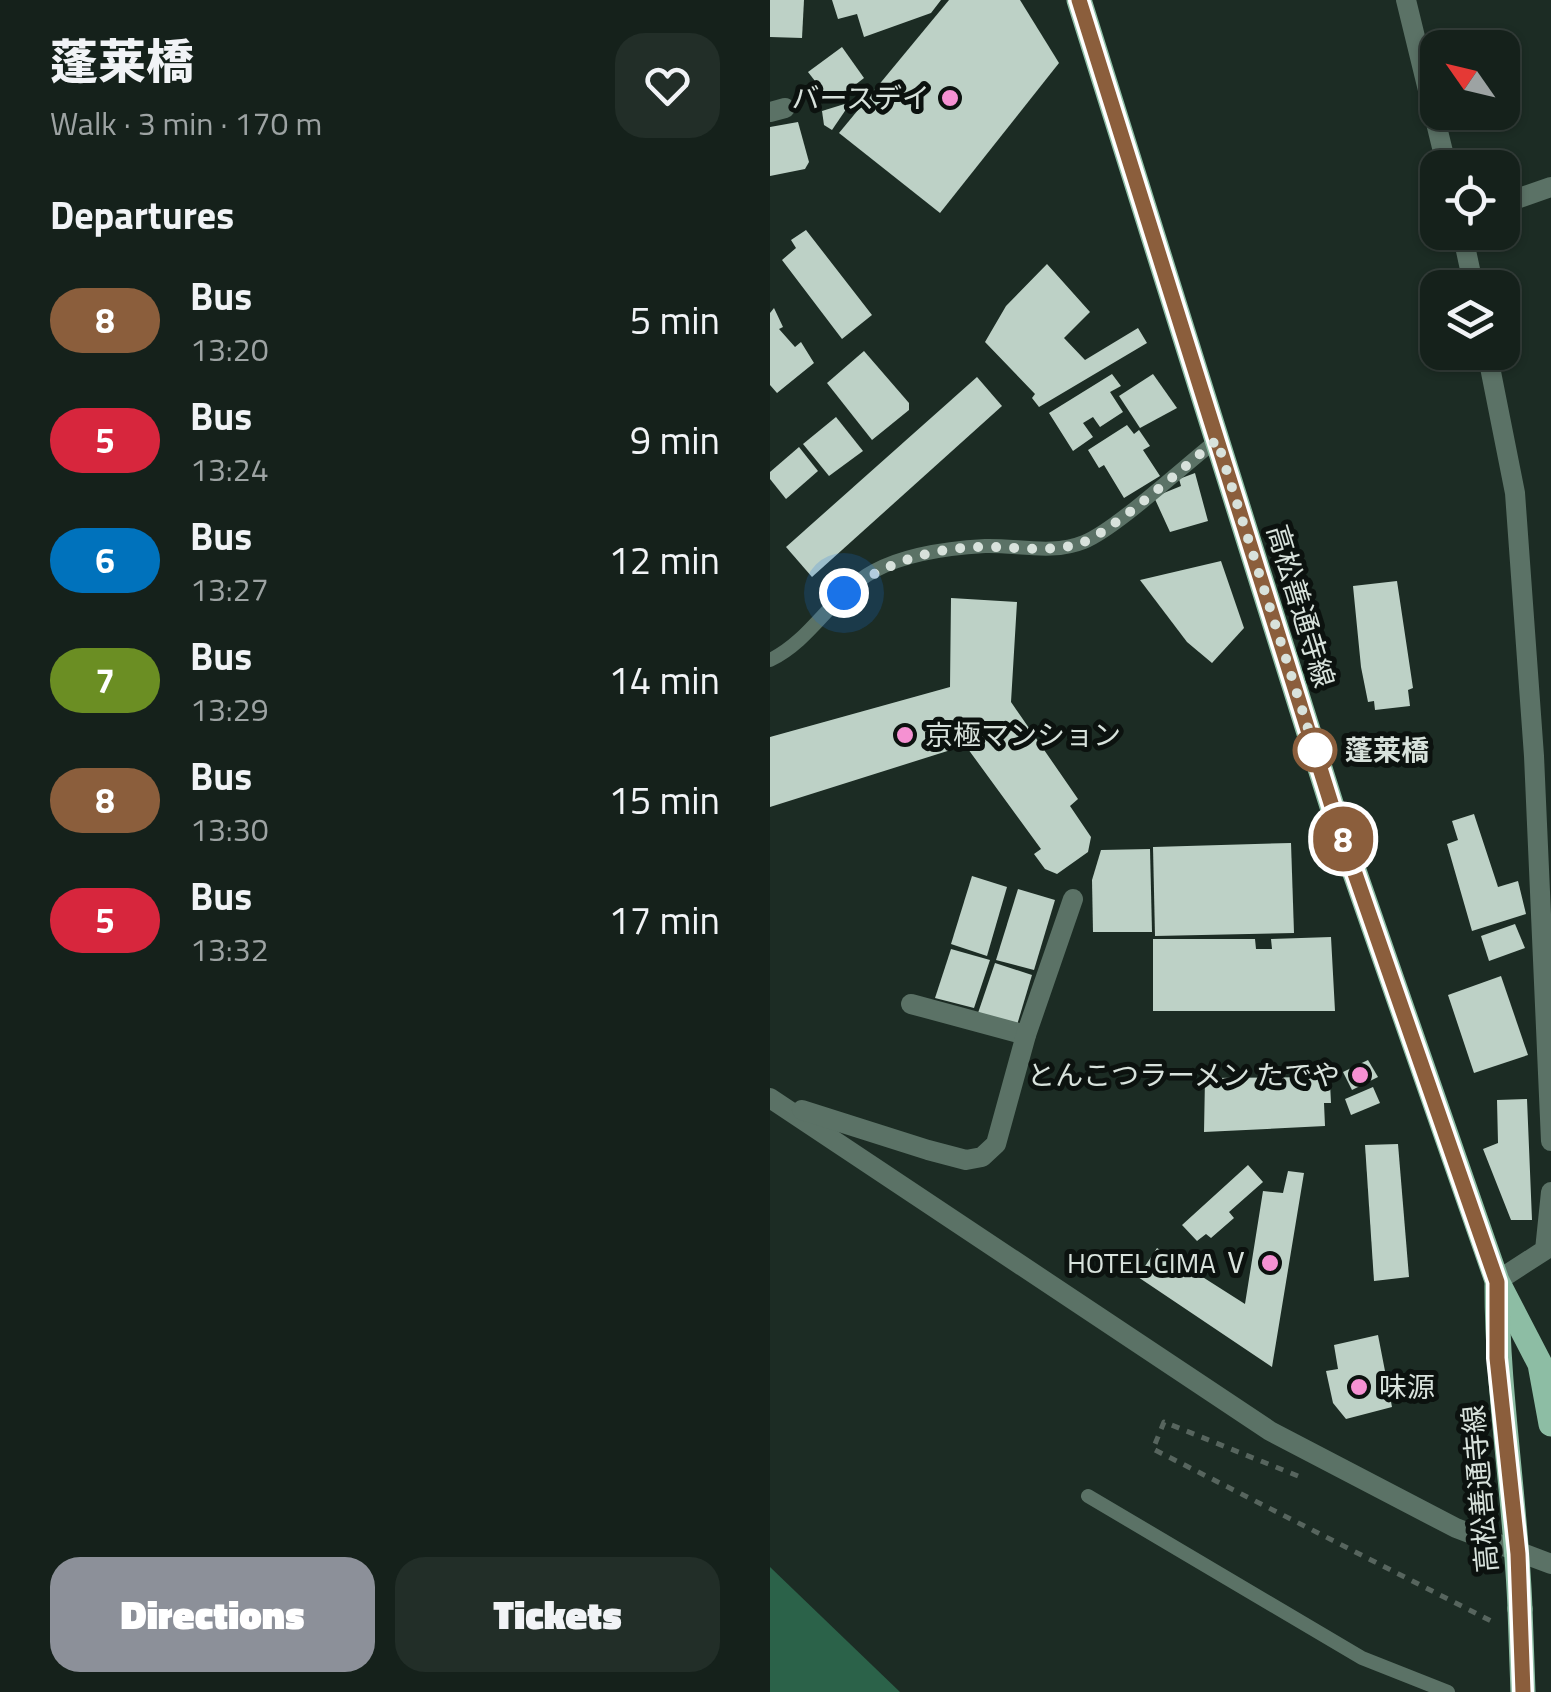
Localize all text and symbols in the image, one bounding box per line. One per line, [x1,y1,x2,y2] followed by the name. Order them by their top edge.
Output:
[50,25,194,98] text: 蓬莱橋
[1420,30,1520,130] north arrow
[1420,30,1520,370] map controls
[615,33,720,138] button: heart
[791,76,930,119] place label: バースデイ
[939,87,961,109] marker: バースデイ
[50,99,322,147] text: Walk · 3 min · 170 m
[1420,150,1520,250] button: locate
[50,186,234,244] text: Departures
[190,267,252,325] text: Bus
[1420,270,1520,370] button: layers
[630,291,720,349] text: 5 min
[95,293,115,347] text: 8
[190,325,269,373] text: 13:20
[190,387,252,445] text: Bus
[630,411,720,469] text: 9 min
[95,413,115,467] text: 5
[190,445,269,493] text: 13:24
[190,507,252,565] text: Bus
[1256,519,1347,692] street label: 高松善通寺線
[609,531,720,589] text: 12 min
[95,533,115,587] text: 6
[190,565,269,613] text: 13:27
[819,568,869,618] your location
[190,627,252,685] text: Bus
[609,651,720,709] text: 14 min
[95,653,115,707] text: 7
[190,685,269,733] text: 13:29
[925,713,1121,756] place label: 京極マンション
[894,724,916,746] marker: 京極マンション
[1345,728,1429,771] place label: 蓬莱橋
[1294,729,1336,771] marker: 蓬莱橋
[190,747,252,805] text: Bus
[609,771,720,829] text: 15 min
[95,773,115,827] text: 8
[190,805,269,853] text: 13:30
[1310,806,1376,872] line badge: 8
[1333,812,1353,866] text: 8
[190,867,252,925] text: Bus
[609,891,720,949] text: 17 min
[95,893,115,947] text: 5
[190,925,269,973] text: 13:32
[1027,1053,1340,1096] place label: とんこつラーメン たでや
[1349,1064,1371,1086] marker: とんこつラーメン たでや
[1067,1241,1250,1284] place label: HOTEL CIMA Ⅴ
[1259,1252,1281,1274] marker: HOTEL CIMA Ⅴ
[1379,1365,1435,1408] place label: 味源
[1348,1376,1370,1398] marker: 味源
[1451,1403,1508,1575] street label: 高松善通寺線
[50,1557,375,1672] button: Directions
[395,1557,720,1672] button: Tickets

